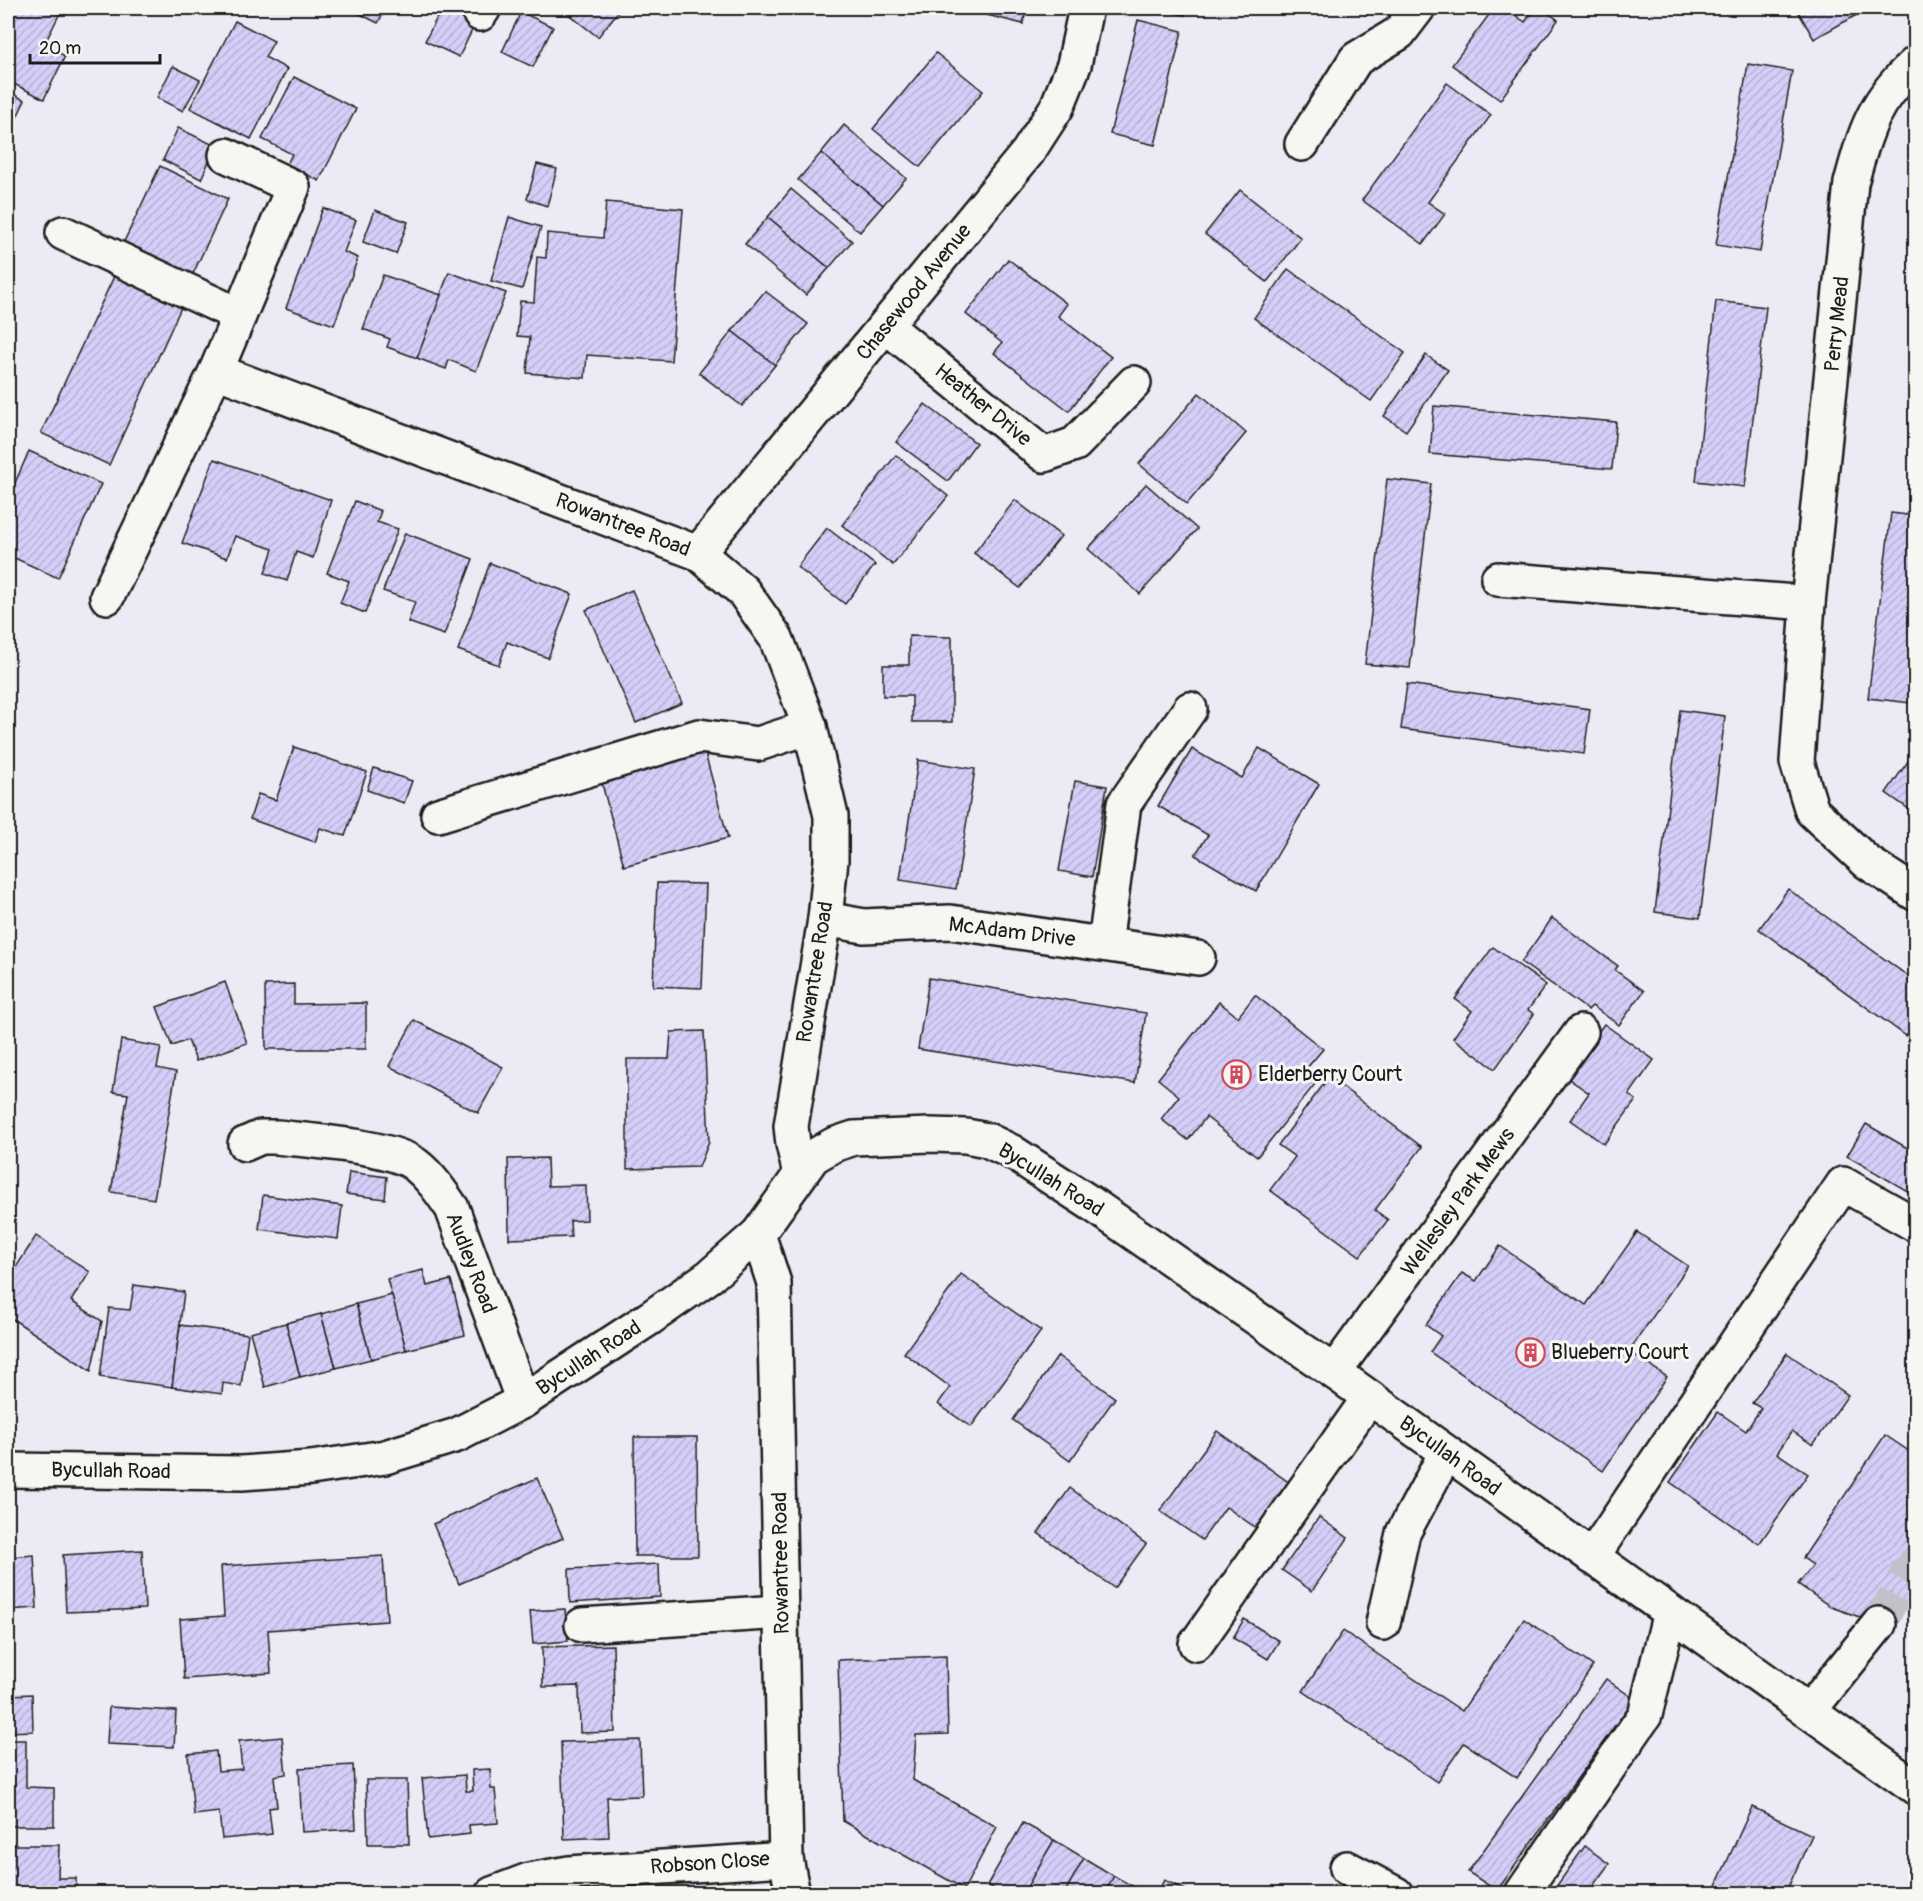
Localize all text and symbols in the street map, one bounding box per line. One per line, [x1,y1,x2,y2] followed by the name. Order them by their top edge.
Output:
[30,27,160,65] scale bar
[39,37,81,60] text: 20 m
[850,218,978,366] street label: Chasewood Avenue
[1819,275,1855,373] street label: Perry Mead
[929,358,1038,453] street label: Heather Drive
[552,487,694,563] street label: Rowantree Road
[791,900,839,1044] street label: Rowantree Road
[947,911,1078,953] street label: McAdam Drive
[1221,1058,1253,1090] building icon: Elderberry Court
[1258,1061,1403,1088] place label: Elderberry Court
[1395,1122,1521,1282] street label: Wellesley Park Mews
[993,1137,1109,1223] street label: Bycullah Road
[439,1209,503,1317] street label: Audley Road
[531,1314,647,1402] street label: Bycullah Road
[1514,1336,1546,1368] building icon: Blueberry Court
[1551,1339,1689,1366] place label: Blueberry Court
[1394,1410,1506,1502] street label: Bycullah Road
[51,1456,171,1486] street label: Bycullah Road
[766,1492,796,1634] street label: Rowantree Road
[649,1845,771,1881] street label: Robson Close

